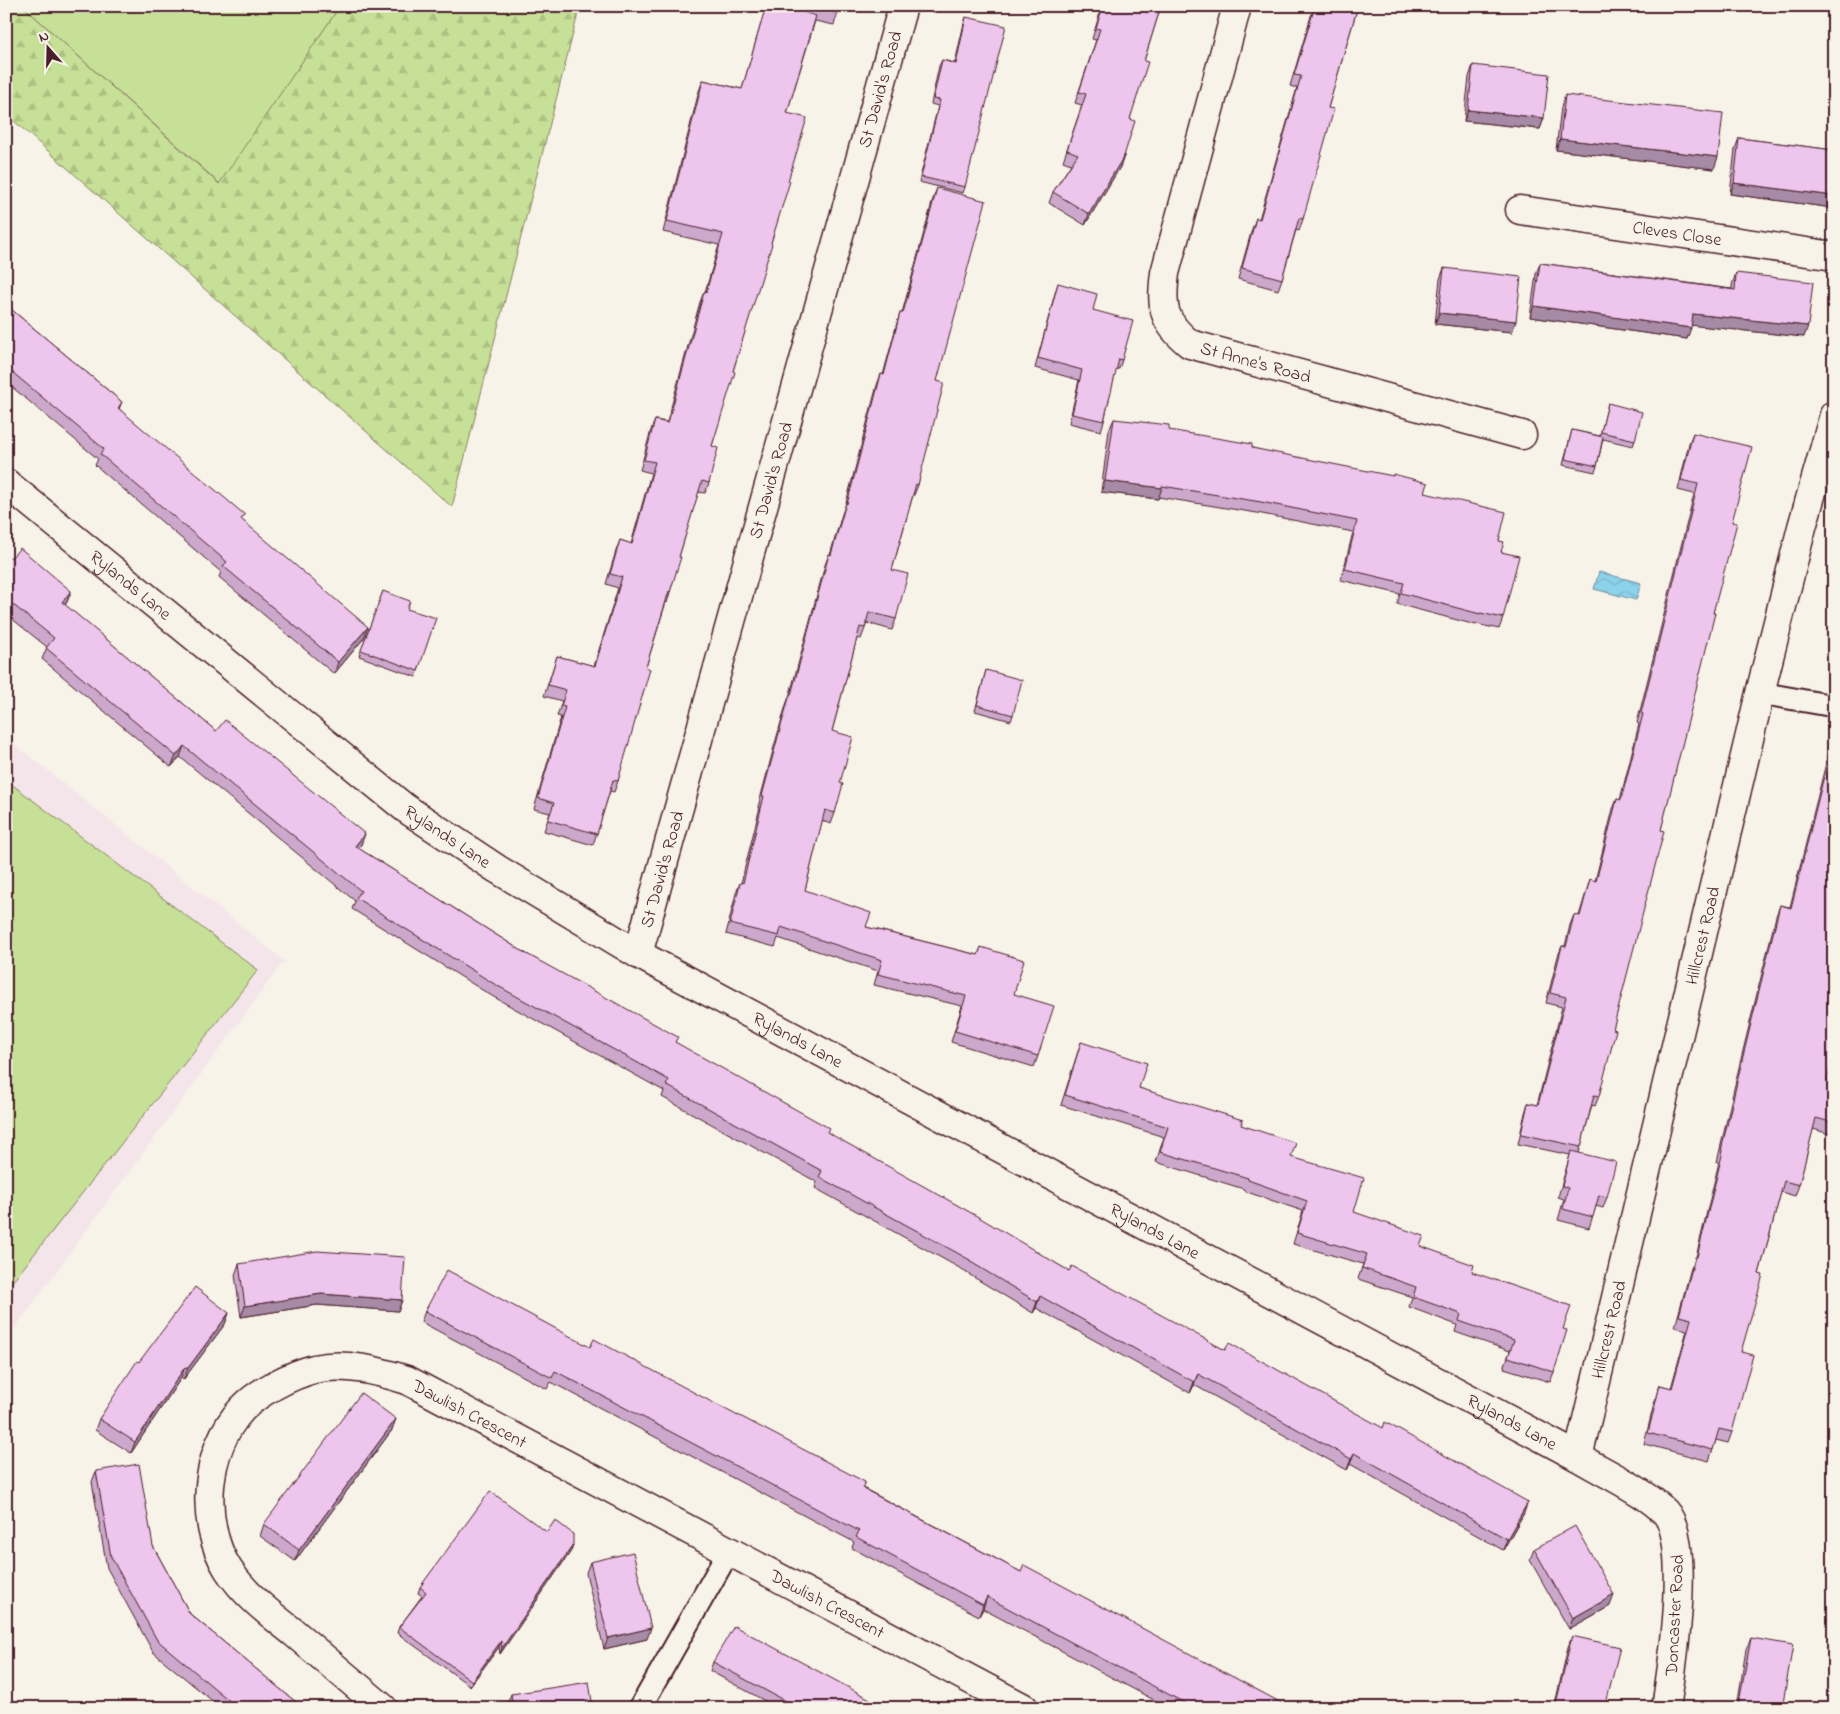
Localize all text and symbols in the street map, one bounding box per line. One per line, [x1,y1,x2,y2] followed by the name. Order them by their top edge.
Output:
[22,22,72,72] north arrow
[36,26,52,49] text: N
[853,28,910,151] street label: St David's Road
[1631,216,1724,255] street label: Cleves Close
[1197,336,1314,392] street label: St Anne's Road
[744,419,801,542] street label: St David's Road
[83,545,177,628] street label: Rylands Lane
[398,800,496,877] street label: Rylands Lane
[635,808,692,931] street label: St David's Road
[1680,884,1728,988] street label: Hillcrest Road
[747,1007,847,1077] street label: Rylands Lane
[1104,1198,1205,1268] street label: Rylands Lane
[1586,1278,1635,1382] street label: Hillcrest Road
[406,1373,531,1456] street label: Dawlish Crescent
[1461,1389,1562,1459] street label: Rylands Lane
[1660,1554,1692,1678] street label: Doncaster Road
[764,1564,889,1646] street label: Dawlish Crescent

